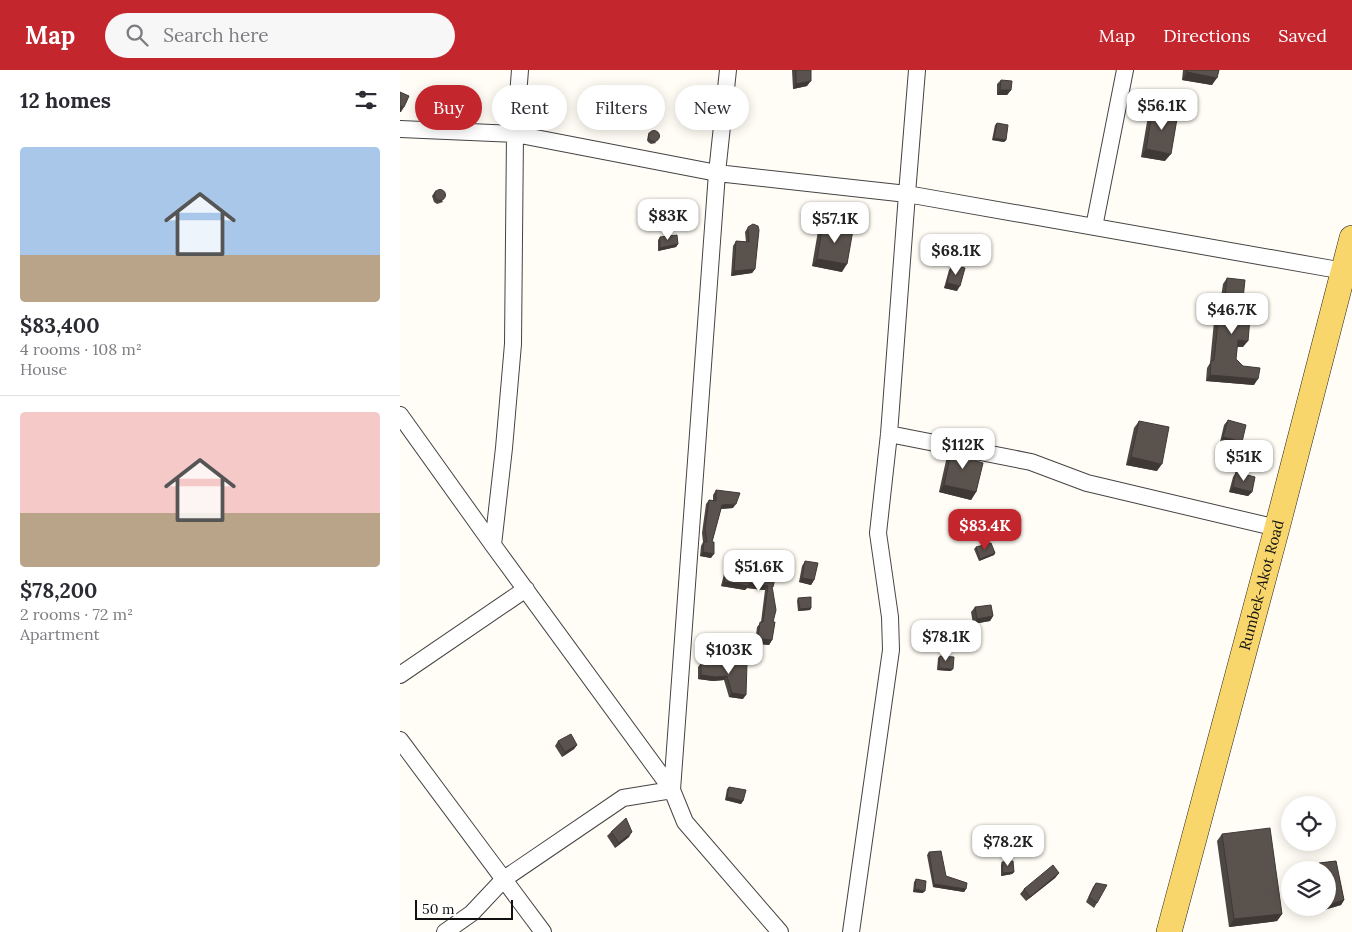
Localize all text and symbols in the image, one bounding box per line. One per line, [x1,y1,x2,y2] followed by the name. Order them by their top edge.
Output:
[105,13,455,58] search box
[25,20,75,51] text: Map
[123,21,151,49] icon: search
[163,23,269,47] text: Search here
[1099,24,1135,47] text: Map
[1163,24,1250,47] text: Directions
[1278,24,1327,47] text: Saved
[415,85,482,130] chip: Buy
[492,85,567,130] chip: Rent
[577,85,665,130] chip: Filters
[675,85,749,130] chip: New
[352,86,380,114] icon: filters
[20,87,111,114] text: 12 homes
[1121,88,1203,131] pin: $56.1K
[1138,95,1186,115] text: $56.1K
[155,179,245,269] icon: home
[638,198,698,241] pin: $83K
[794,202,876,244] pin: $57.1K
[649,205,687,225] text: $83K
[812,208,858,228] text: $57.1K
[915,234,997,276] pin: $68.1K
[931,240,981,260] text: $68.1K
[1191,292,1273,335] pin: $46.7K
[1207,299,1257,319] text: $46.7K
[20,312,100,339] text: $83,400
[20,339,142,359] text: 4 rooms · 108 m²
[20,359,67,379] text: House
[928,428,998,470] pin: $112K
[942,434,984,454] text: $112K
[1214,440,1274,482] pin: $51K
[155,445,245,535] icon: home
[1226,446,1262,466] text: $51K
[944,508,1026,551] pin: $83.4K
[959,515,1011,535] text: $83.4K
[1235,518,1288,652] street label: Rumbek-Akot Road
[718,550,800,592] pin: $51.6K
[735,556,783,576] text: $51.6K
[20,577,97,604] text: $78,200
[20,604,133,624] text: 2 rooms · 72 m²
[905,620,987,662] pin: $78.1K
[20,624,100,644] text: Apartment
[922,626,970,646] text: $78.1K
[694,632,764,675] pin: $103K
[706,639,752,659] text: $103K
[1281,796,1336,916] map controls
[1281,796,1336,851] button: locate
[967,824,1049,867] pin: $78.2K
[983,831,1033,851] text: $78.2K
[1281,861,1336,916] button: layers
[415,897,512,920] scale bar
[422,900,455,918] text: 50 m

